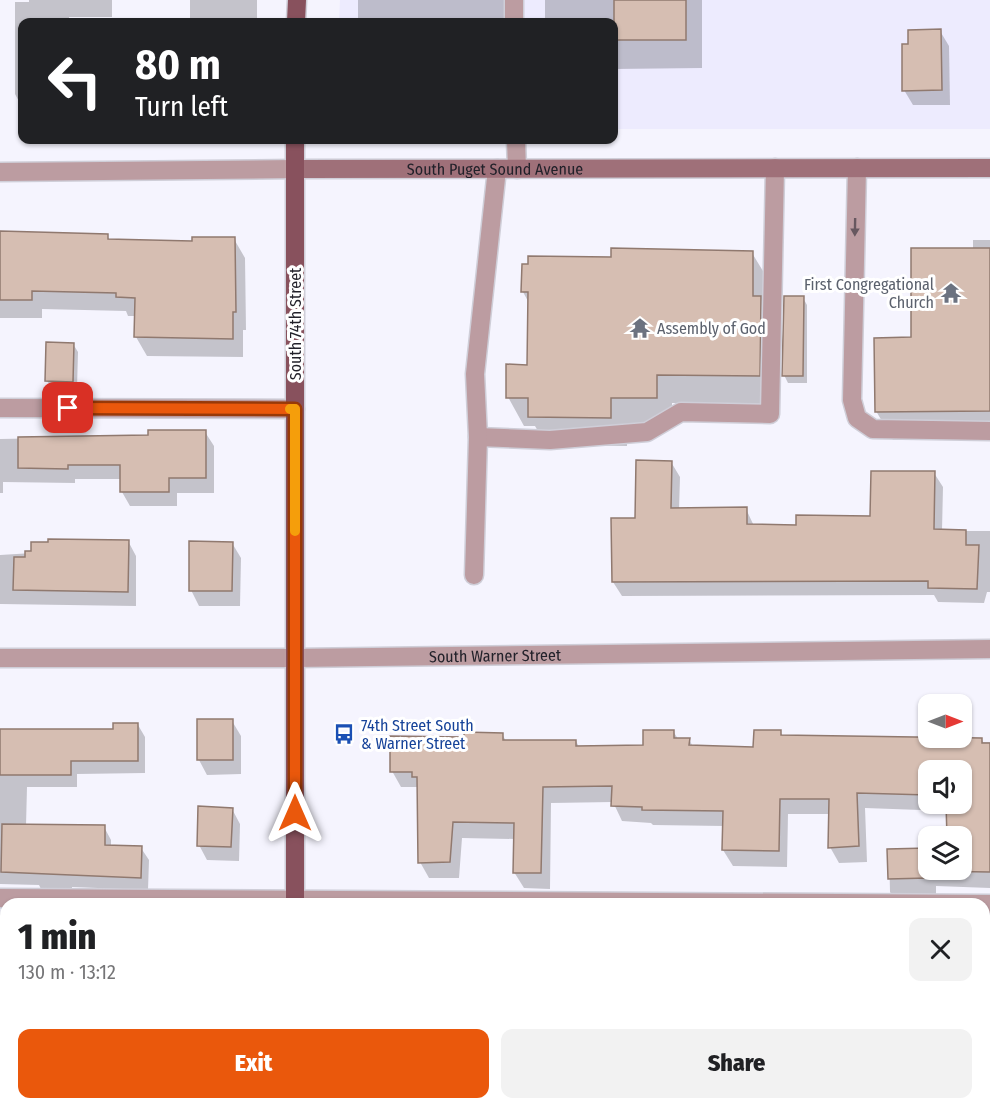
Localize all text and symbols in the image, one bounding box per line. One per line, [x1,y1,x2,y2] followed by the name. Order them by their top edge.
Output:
[135,40,221,90] text: 80 m
[36,42,114,120] icon: left
[135,91,228,123] text: Turn left
[407,160,583,179] street label: South Puget Sound Avenue
[851,217,860,236] one-way arrow
[286,267,305,380] street label: South 74th Street
[804,275,934,312] place label: First Congregational Church
[939,281,963,305] temple icon: First Congregational Church
[628,316,652,340] temple icon: Assembly of God
[657,319,766,338] place label: Assembly of God
[42,382,93,433] pin
[51,391,84,424] icon: arrive
[429,646,562,666] street label: South Warner Street
[918,694,972,748] north arrow
[918,694,972,880] map controls
[361,716,474,753] place label: 74th Street South & Warner Street
[332,722,356,746] bus stop icon: 74th Street South & Warner Street
[918,760,972,814] button: sound
[263,781,327,845] position arrow
[918,826,972,880] button: layers
[18,915,96,959] text: 1 min
[909,918,972,981] button: close
[18,960,116,984] text: 130 m · 13:12
[18,1029,489,1098] button: Exit
[501,1029,972,1098] button: Share

